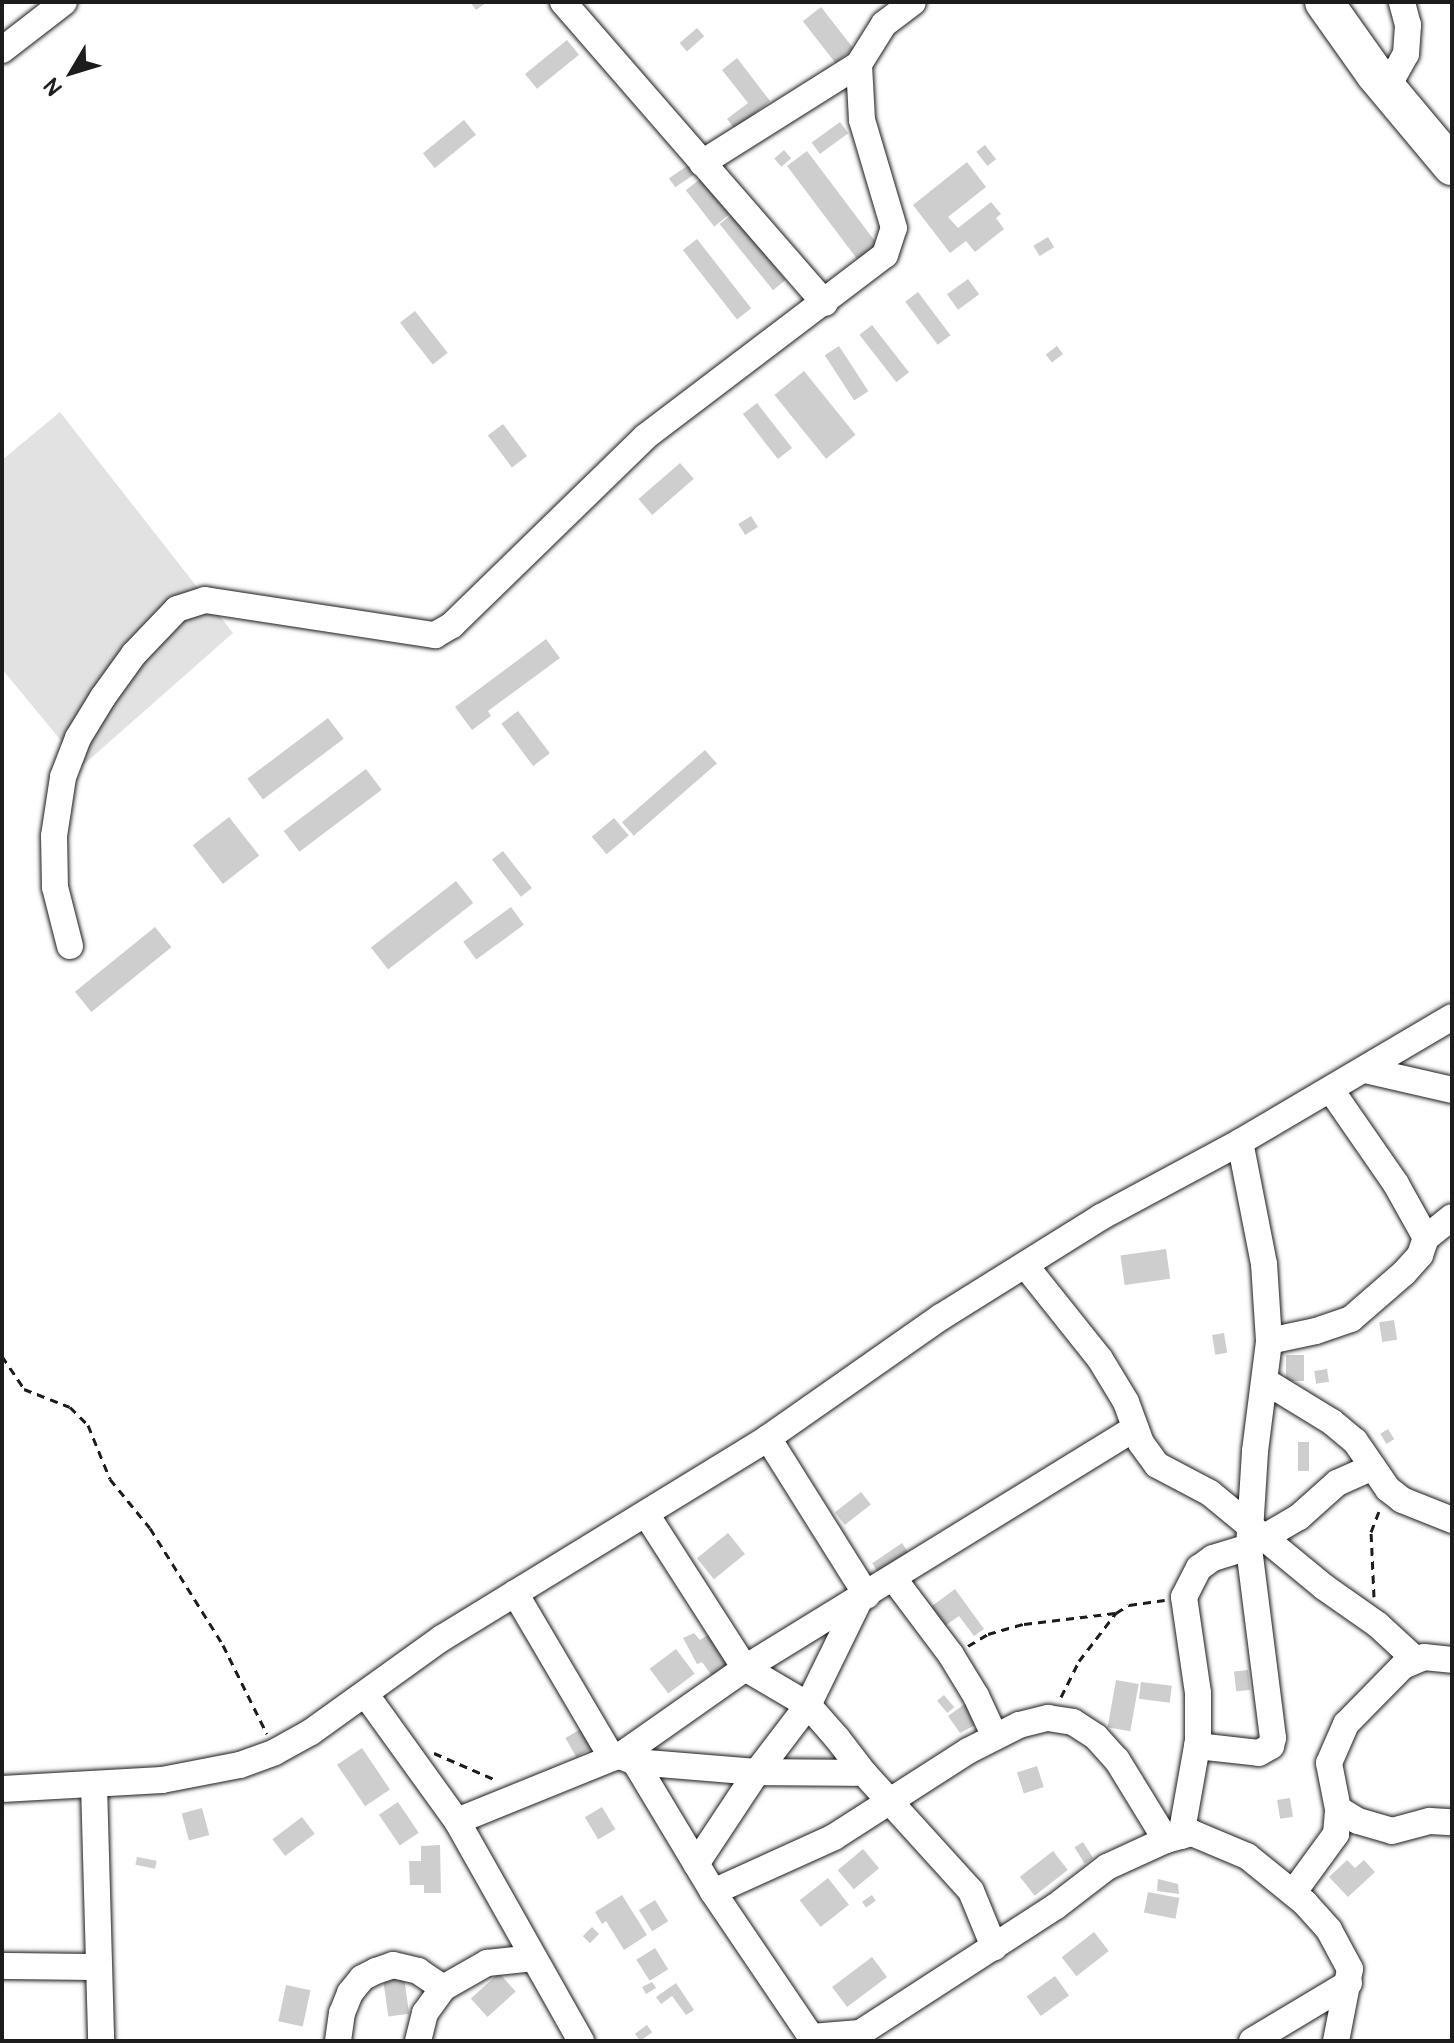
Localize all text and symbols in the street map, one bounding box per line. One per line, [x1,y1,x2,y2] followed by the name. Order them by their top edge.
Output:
[32,32,112,112] north arrow
[37,72,69,101] text: N

